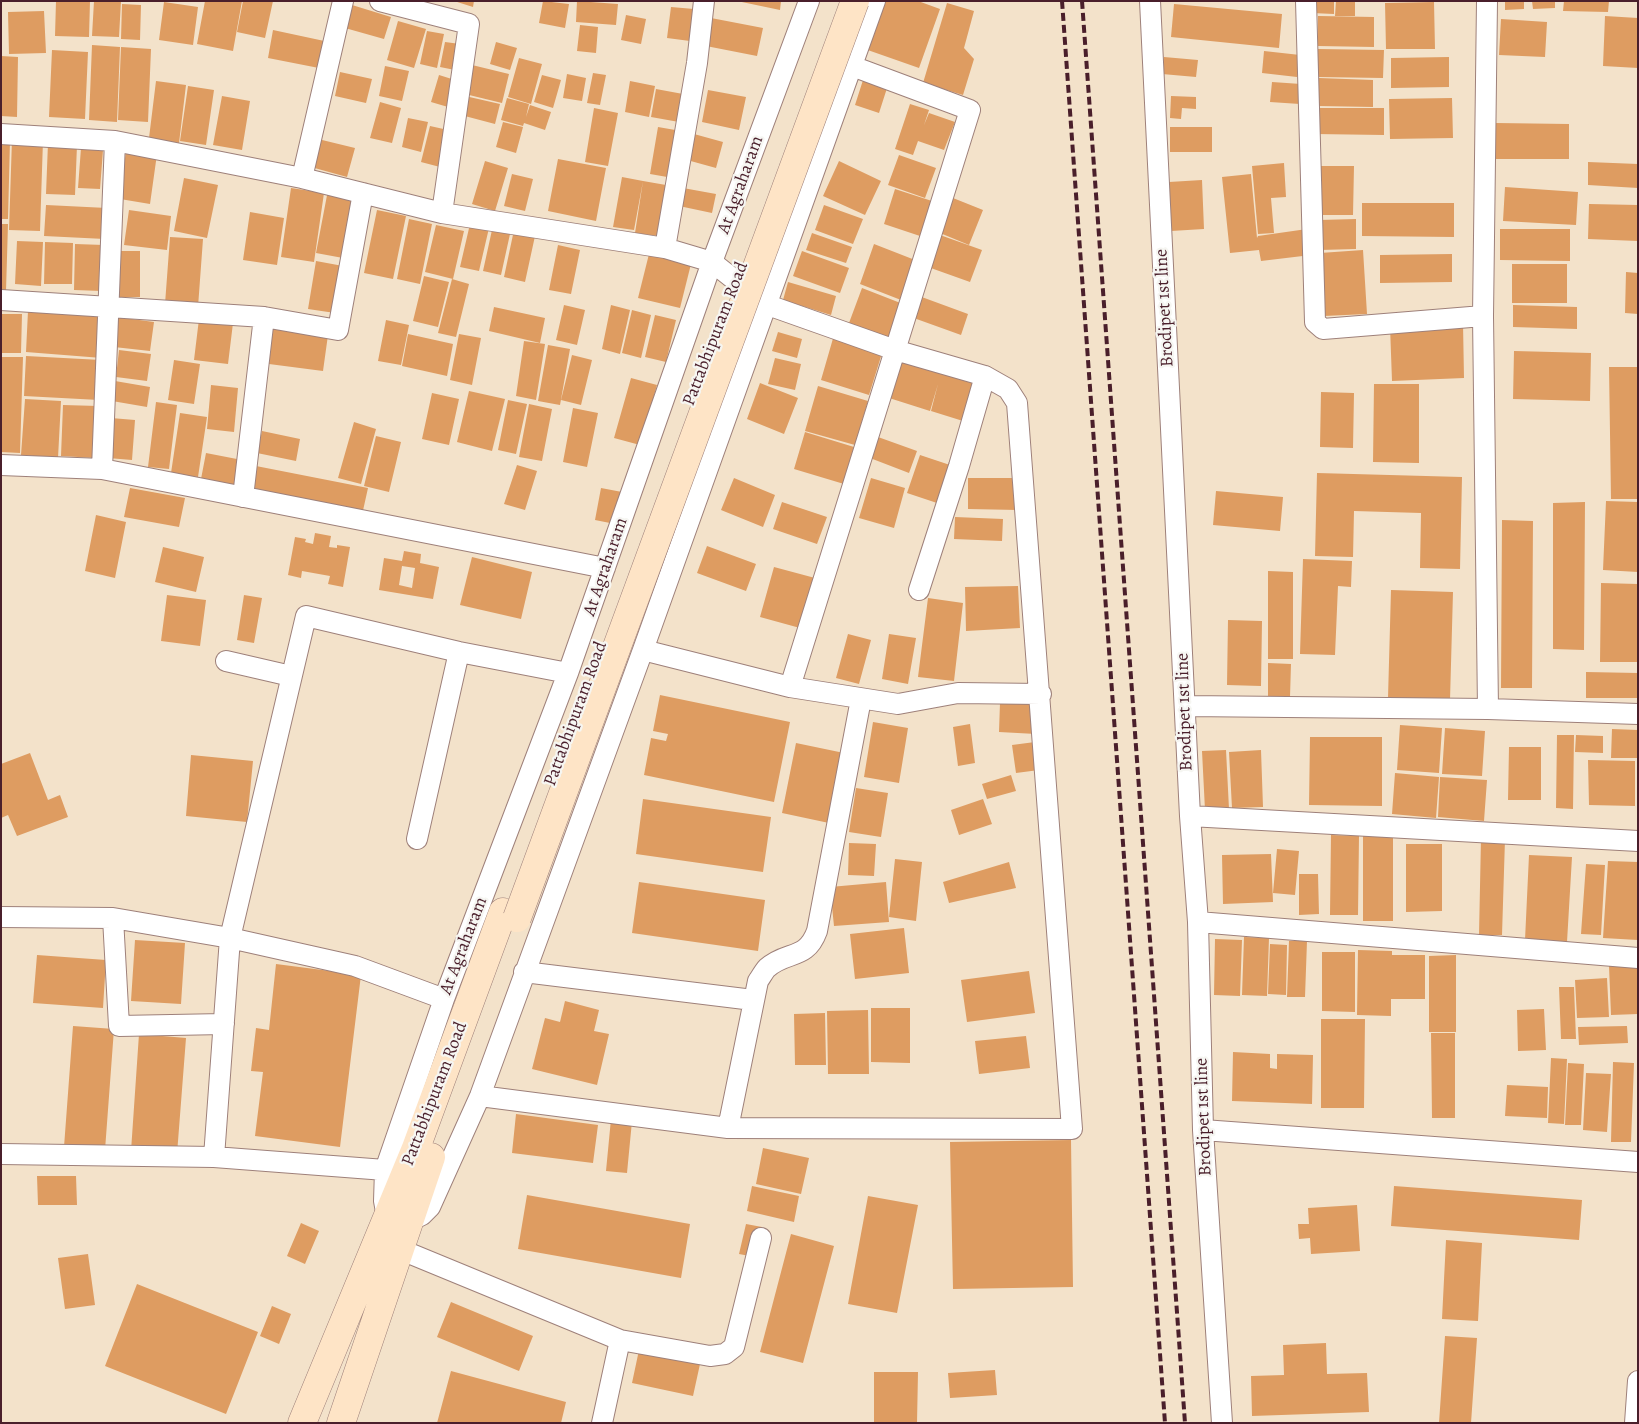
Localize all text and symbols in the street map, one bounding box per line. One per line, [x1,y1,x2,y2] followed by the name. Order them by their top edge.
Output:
[713,133,769,237] street label: At Agraharam
[1151,248,1179,368] street label: Brodipet 1st line
[679,259,753,409] street label: Pattabhipuram Road
[579,515,633,619] street label: At Agraharam
[540,639,612,789] street label: Pattabhipuram Road
[1172,652,1198,772] street label: Brodipet 1st line
[436,894,492,998] street label: At Agraharam
[398,1019,472,1169] street label: Pattabhipuram Road
[1191,1057,1217,1177] street label: Brodipet 1st line

